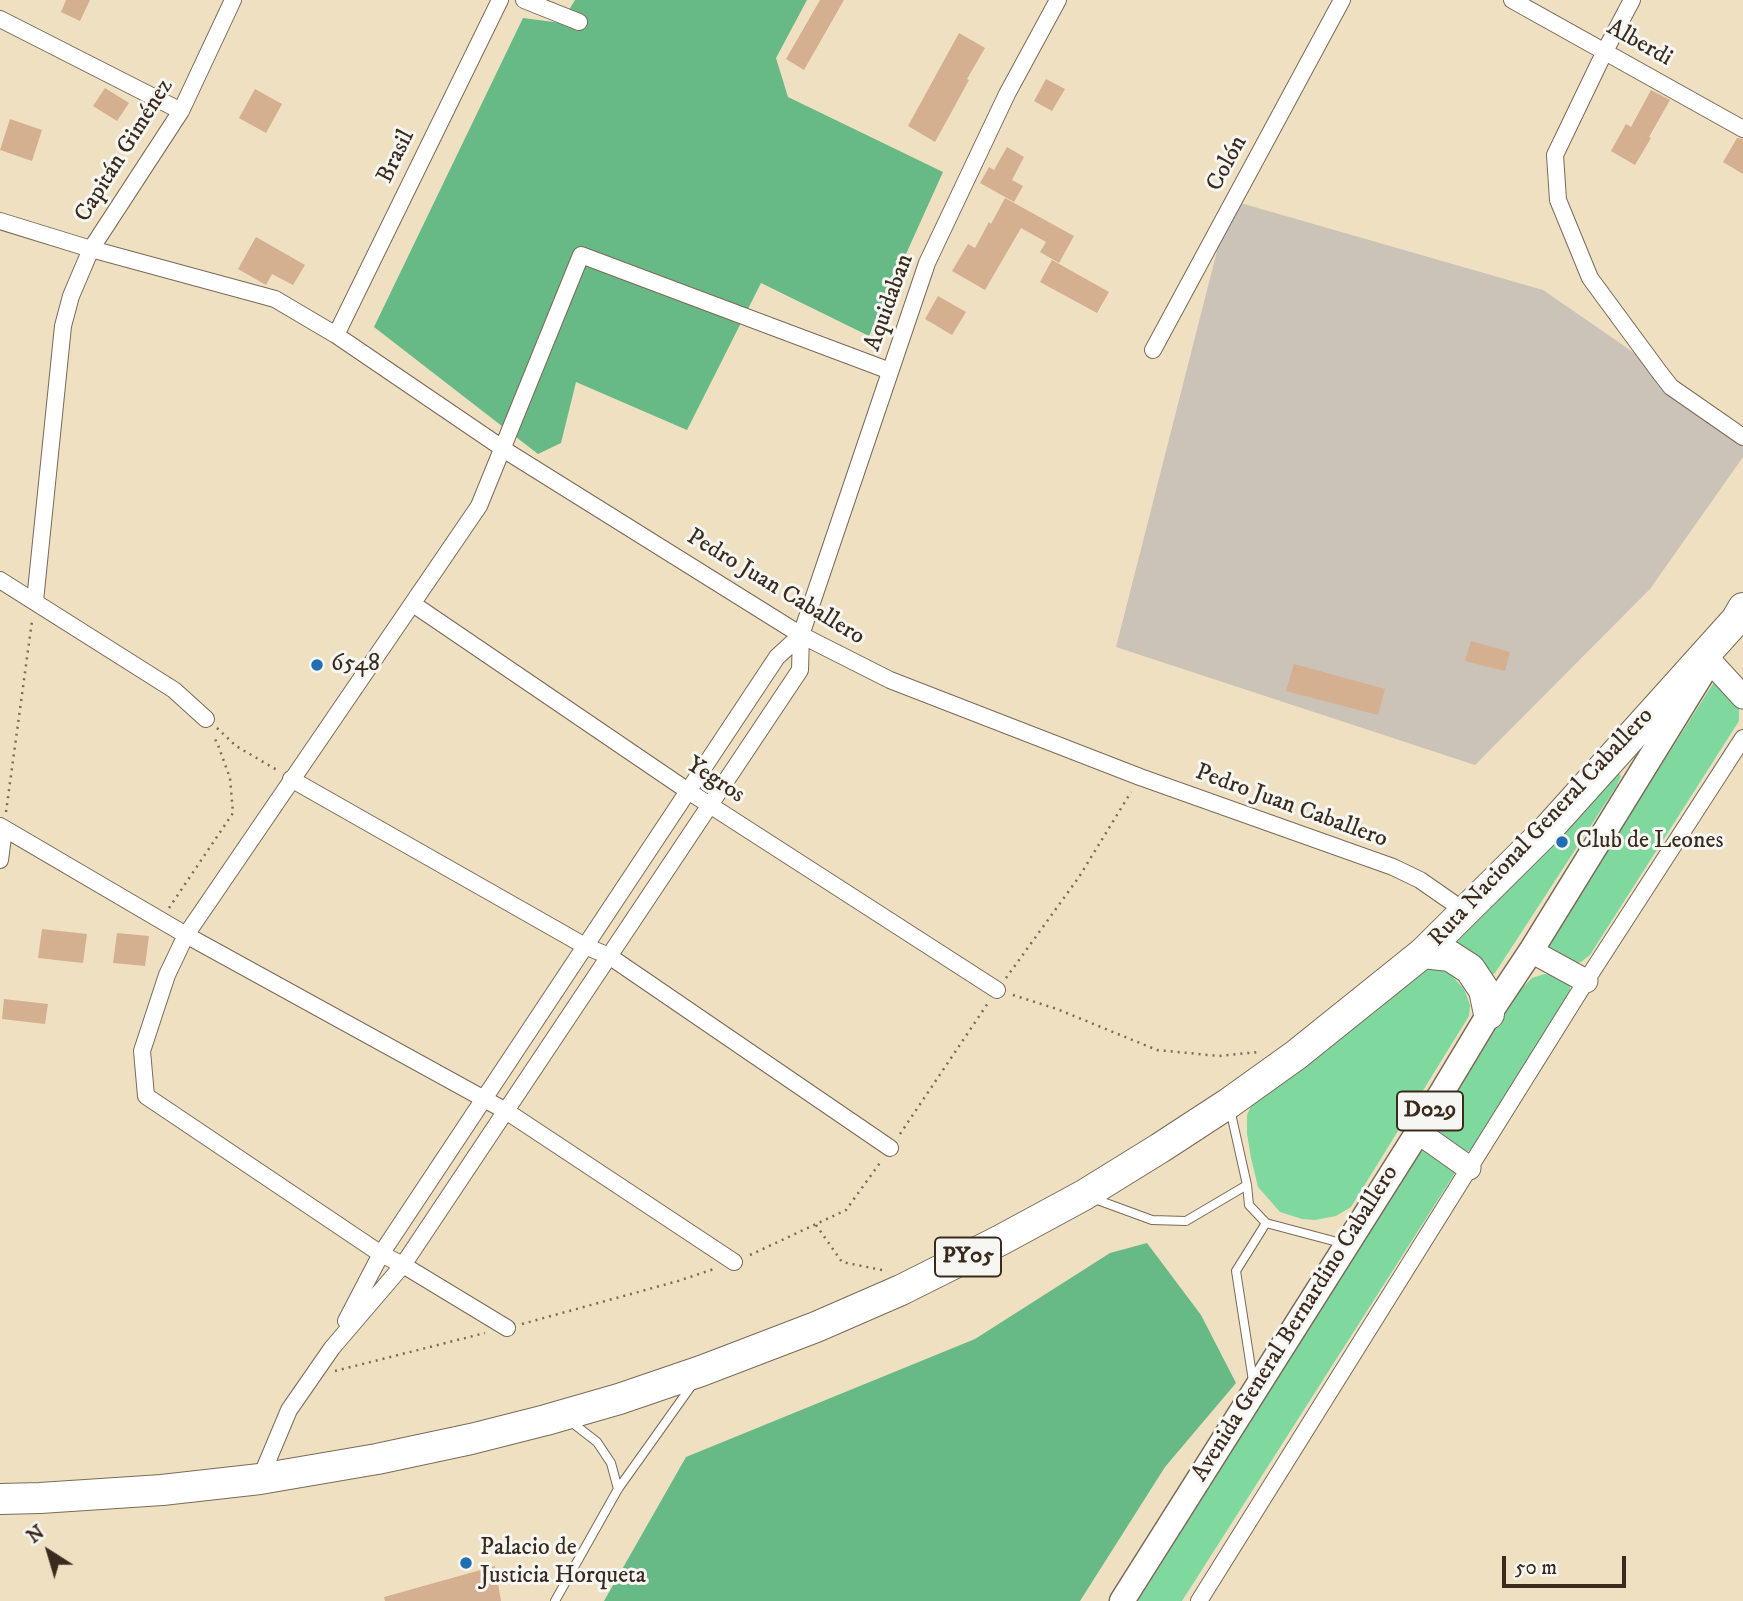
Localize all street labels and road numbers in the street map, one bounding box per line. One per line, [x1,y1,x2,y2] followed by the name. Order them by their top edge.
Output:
[1601,14,1677,74] street label: Alberdi
[69,74,181,228] street label: Capitán Giménez
[372,126,422,188] street label: Brasil
[1201,131,1255,197] street label: Colón
[859,251,921,355] street label: Aquidaban
[681,524,869,652] street label: Pedro Juan Caballero
[1424,703,1660,953] street label: Ruta Nacional General Caballero
[680,752,750,810] street label: Yegros
[1191,759,1391,855] street label: Pedro Juan Caballero
[1397,1092,1463,1130] road number: D029
[1186,1161,1406,1487] street label: Avenida General Bernardino Caballero
[935,1238,1001,1276] road number: PY05

